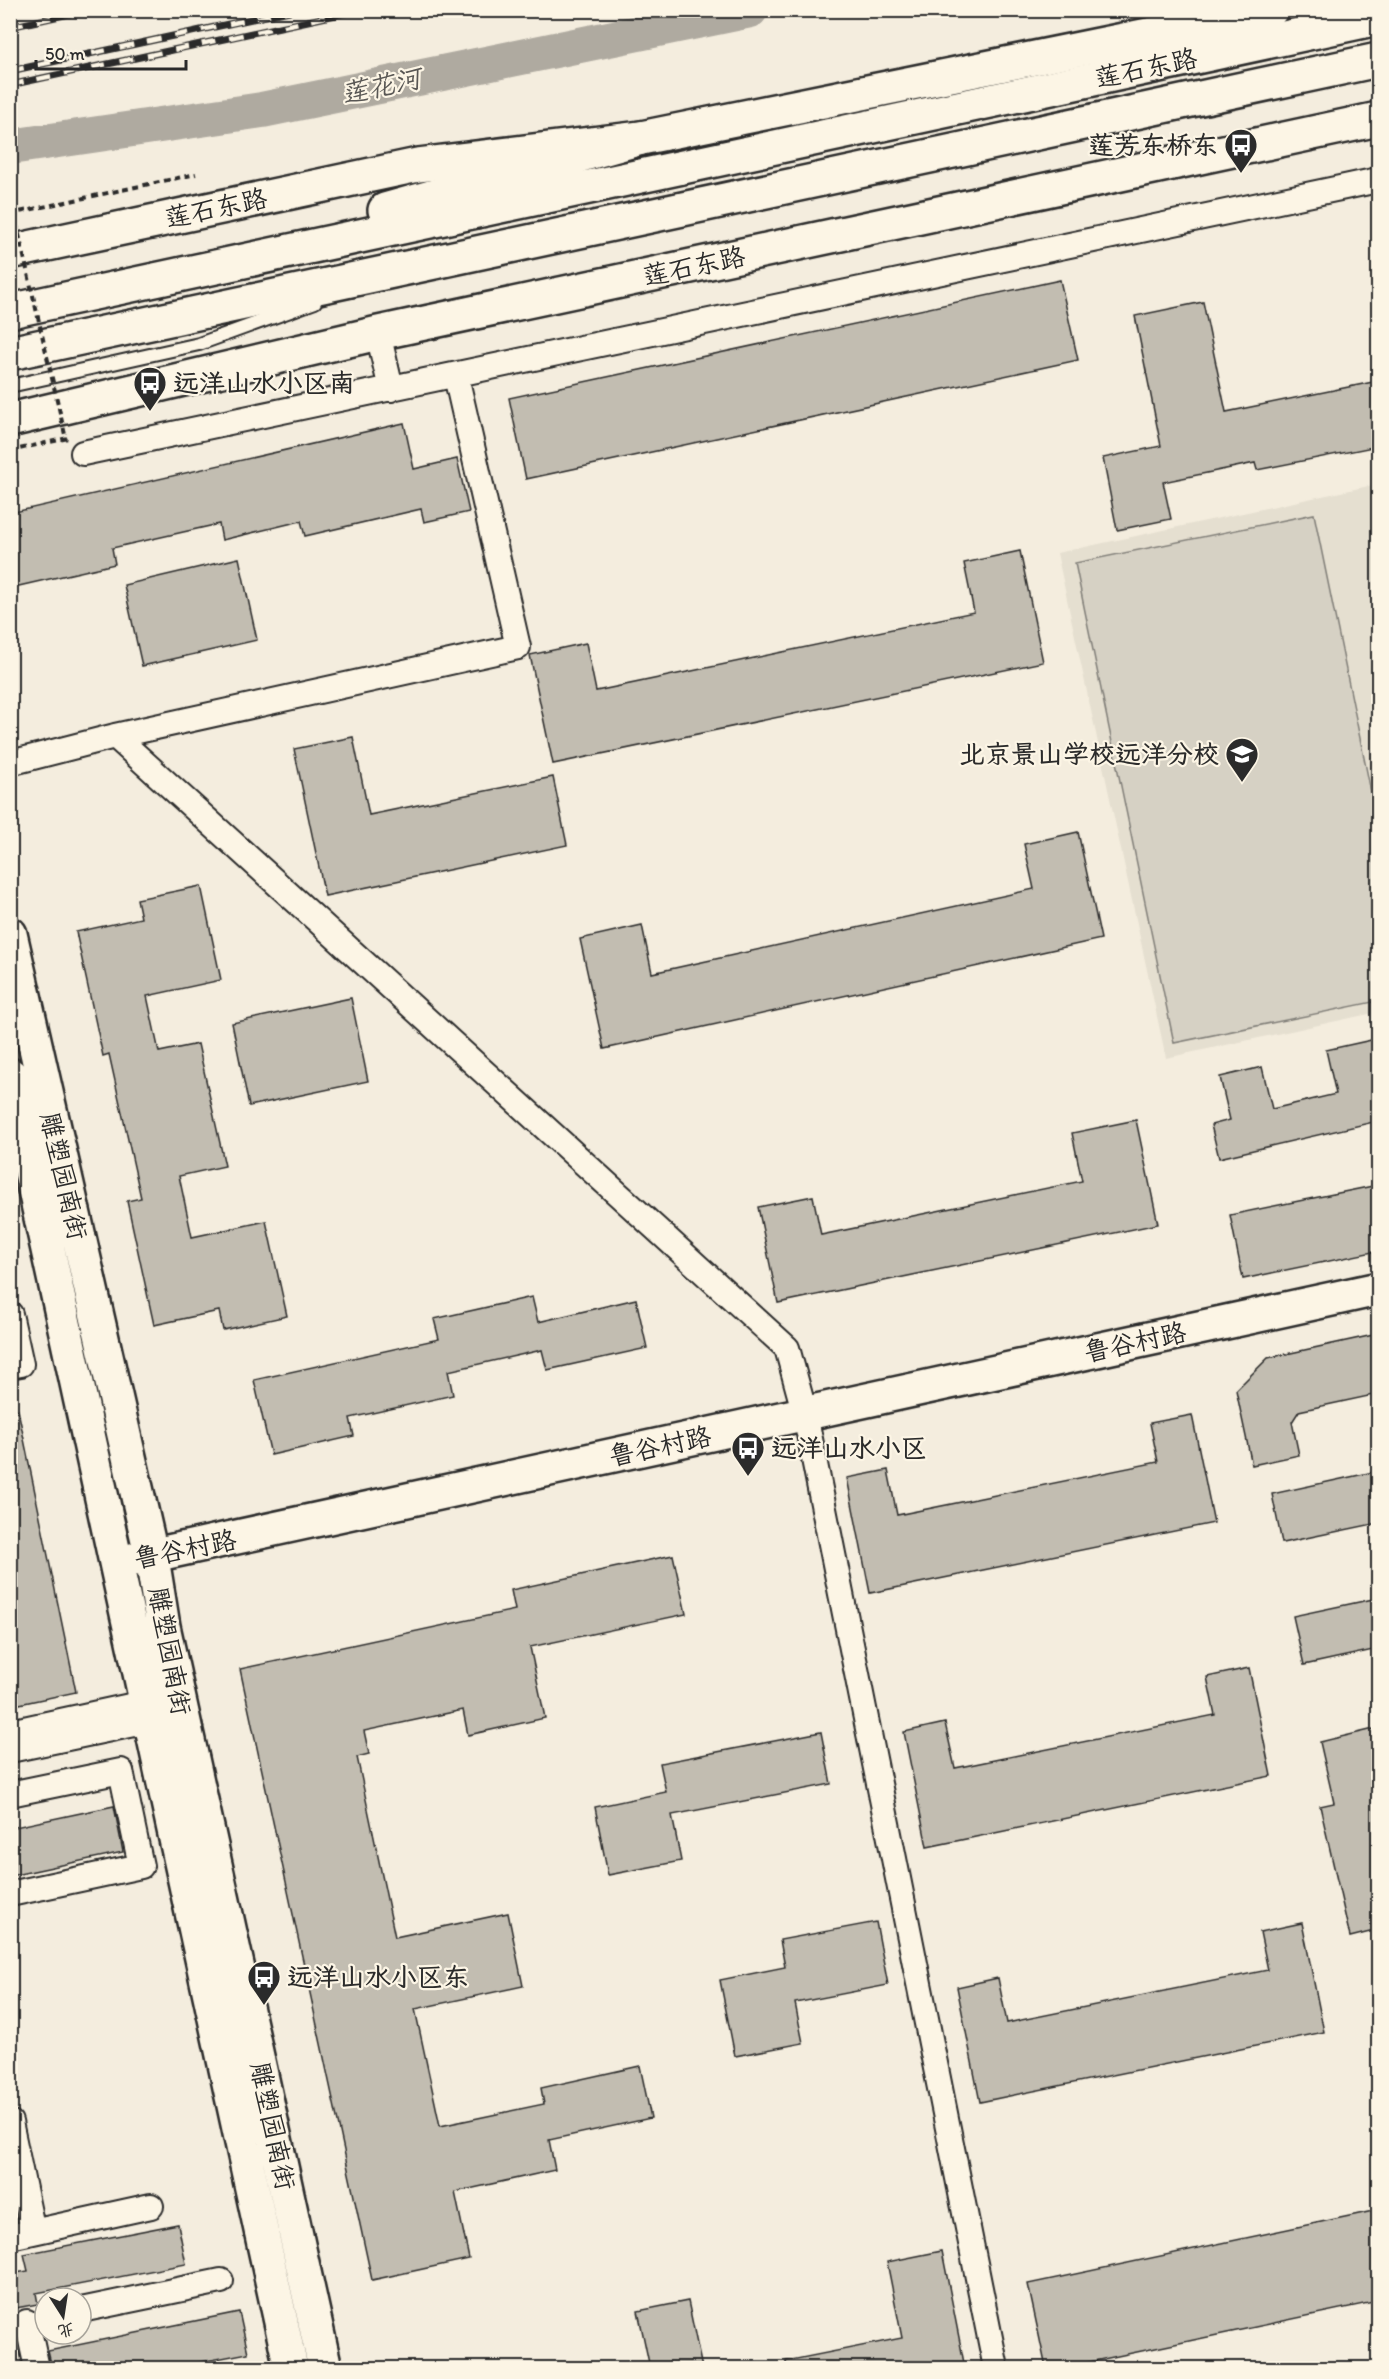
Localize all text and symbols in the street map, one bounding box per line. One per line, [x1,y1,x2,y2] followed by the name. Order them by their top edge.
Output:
[36,33,186,71] scale bar
[1092,42,1200,94] street label: 莲石东路
[45,43,85,65] text: 50 m
[338,60,428,110] water label: 莲花河
[1223,127,1259,174] bus stop icon: 莲芳东桥东
[1088,129,1218,161] place label: 莲芳东桥东
[162,182,270,234] street label: 莲石东路
[640,240,748,292] street label: 莲石东路
[132,365,168,412] bus stop icon: 远洋山水小区南
[173,367,355,399] place label: 远洋山水小区南
[1224,736,1260,783] school or university icon: 北京景山学校远洋分校
[959,738,1219,770] place label: 北京景山学校远洋分校
[34,1109,94,1243] street label: 雕塑园南街
[1081,1316,1189,1368] street label: 鲁谷村路
[606,1420,714,1472] street label: 鲁谷村路
[730,1430,766,1477] bus stop icon: 远洋山水小区
[771,1432,927,1464] place label: 远洋山水小区
[131,1523,239,1575] street label: 鲁谷村路
[142,1584,198,1718] street label: 雕塑园南街
[246,1959,282,2006] bus stop icon: 远洋山水小区东
[287,1961,469,1993] place label: 远洋山水小区东
[244,2059,302,2193] street label: 雕塑园南街
[33,2286,93,2346] north arrow
[56,2319,76,2341] text: 北

